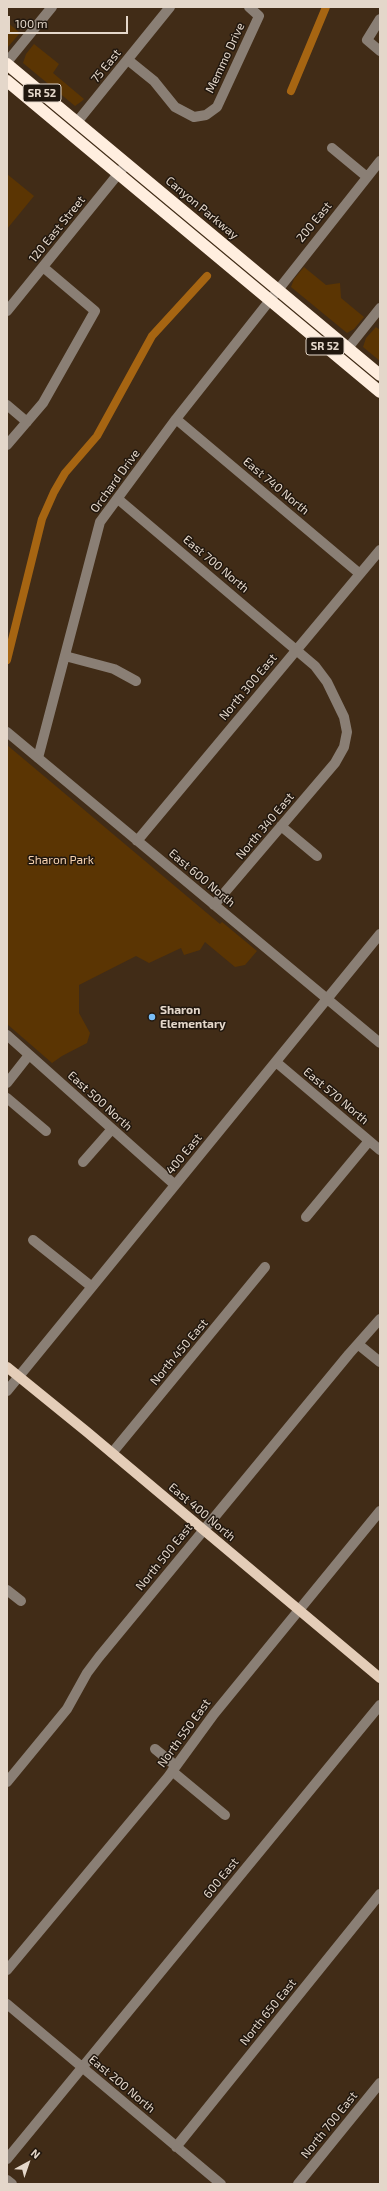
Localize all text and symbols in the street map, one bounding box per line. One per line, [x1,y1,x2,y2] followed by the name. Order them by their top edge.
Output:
[10,8,130,34] scale bar
[15,16,47,30] text: 100 m
[202,21,248,95] street label: Memmo Drive
[88,46,124,86] street label: 75 East
[23,84,61,102] road number: SR 52
[163,173,241,243] street label: Canyon Parkway
[26,193,88,265] street label: 120 East Street
[293,199,335,245] street label: 200 East
[306,337,344,355] road number: SR 52
[87,446,143,516] street label: Orchard Drive
[240,454,312,518] street label: East 740 North
[180,532,252,596] street label: East 700 North
[216,651,280,723] street label: North 300 East
[233,790,297,862] street label: North 340 East
[166,846,238,910] street label: East 600 North
[28,853,94,867] park label: Sharon Park
[160,1003,226,1031] place label: Sharon Elementary
[147,1012,157,1022] marker: Sharon Elementary
[300,1065,372,1127] street label: East 570 North
[65,1068,135,1134] street label: East 500 North
[163,1131,205,1177] street label: 400 East
[147,1316,211,1388] street label: North 450 East
[166,1480,238,1544] street label: East 400 North
[133,1521,195,1593] street label: North 500 East
[154,1696,214,1770] street label: North 550 East
[200,1855,242,1901] street label: 600 East
[237,1976,299,2048] street label: North 650 East
[86,2052,158,2116] street label: East 200 North
[298,2089,360,2161] street label: North 700 East
[8,2143,48,2183] north arrow
[29,2146,43,2161] text: N

